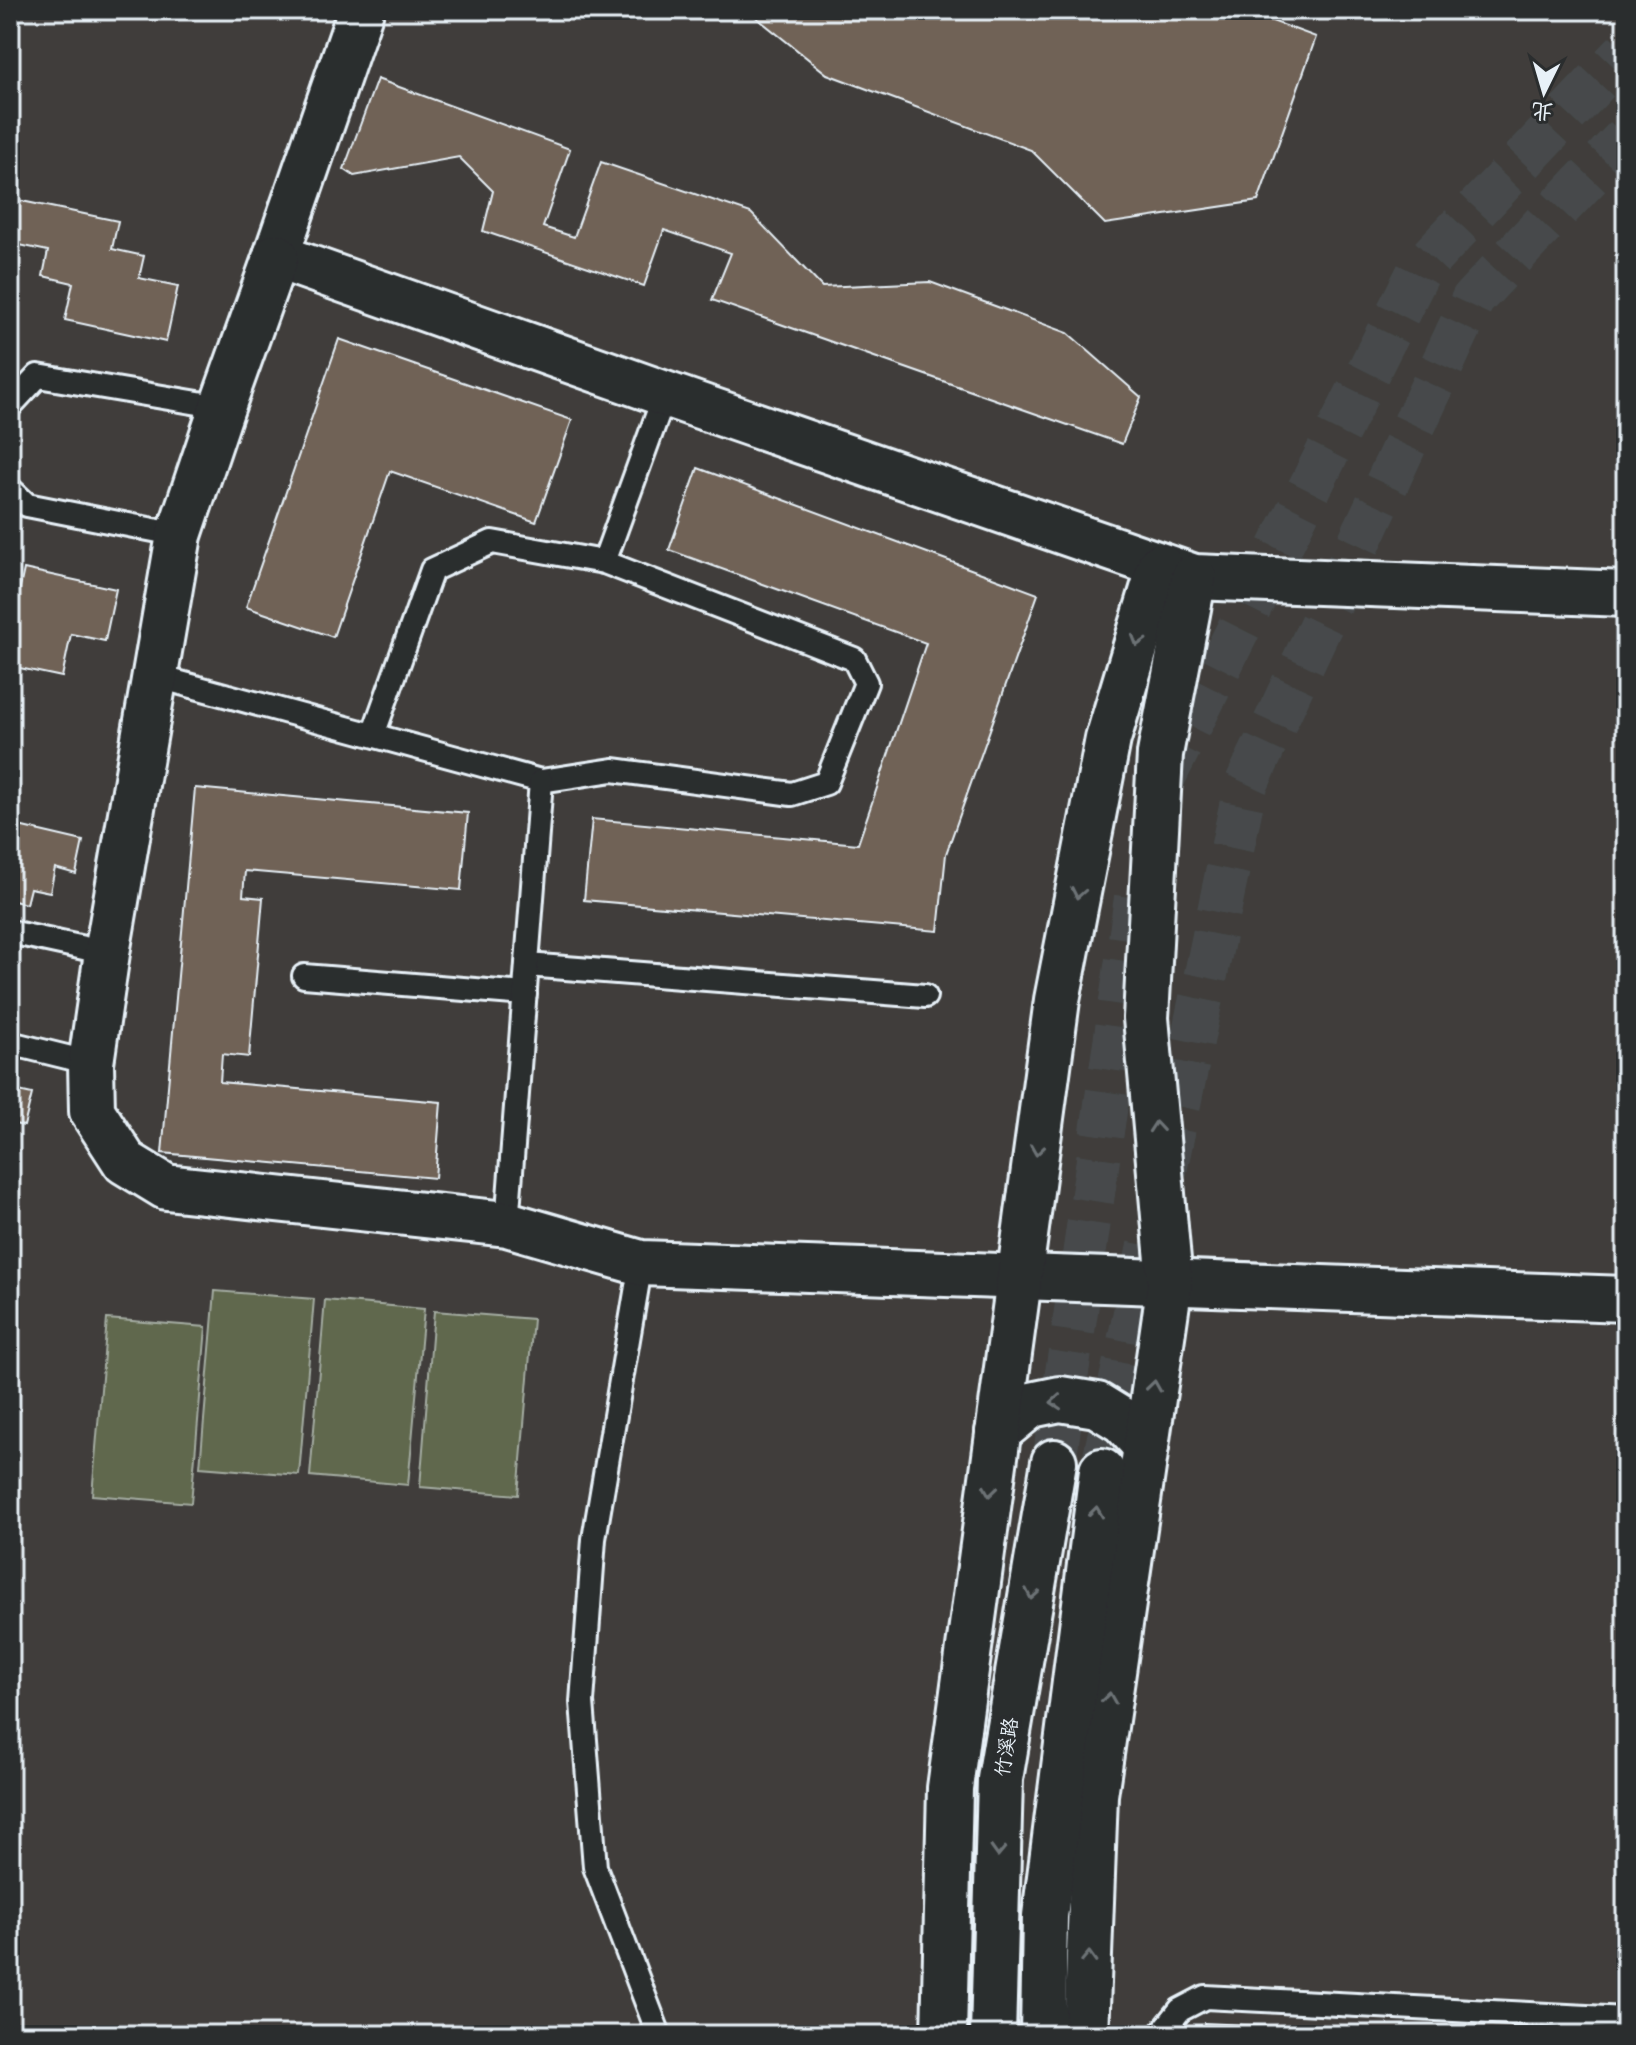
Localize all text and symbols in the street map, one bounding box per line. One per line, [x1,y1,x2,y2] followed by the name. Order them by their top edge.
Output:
[1504,52,1584,132] north arrow
[1530,91,1555,128] text: 北
[1131,633,1147,647] one-way arrow
[1070,886,1087,900] one-way arrow
[1147,1120,1164,1133] one-way arrow
[1028,1144,1045,1157] one-way arrow
[1145,1379,1162,1392] one-way arrow
[1049,1393,1062,1410] one-way arrow
[982,1484,999,1498] one-way arrow
[1088,1505,1105,1518] one-way arrow
[1024,1587,1041,1601] one-way arrow
[1100,1691,1117,1705] one-way arrow
[987,1714,1029,1779] street label: 竹溪路
[989,1845,1007,1858] one-way arrow
[1080,1950,1098,1963] one-way arrow

